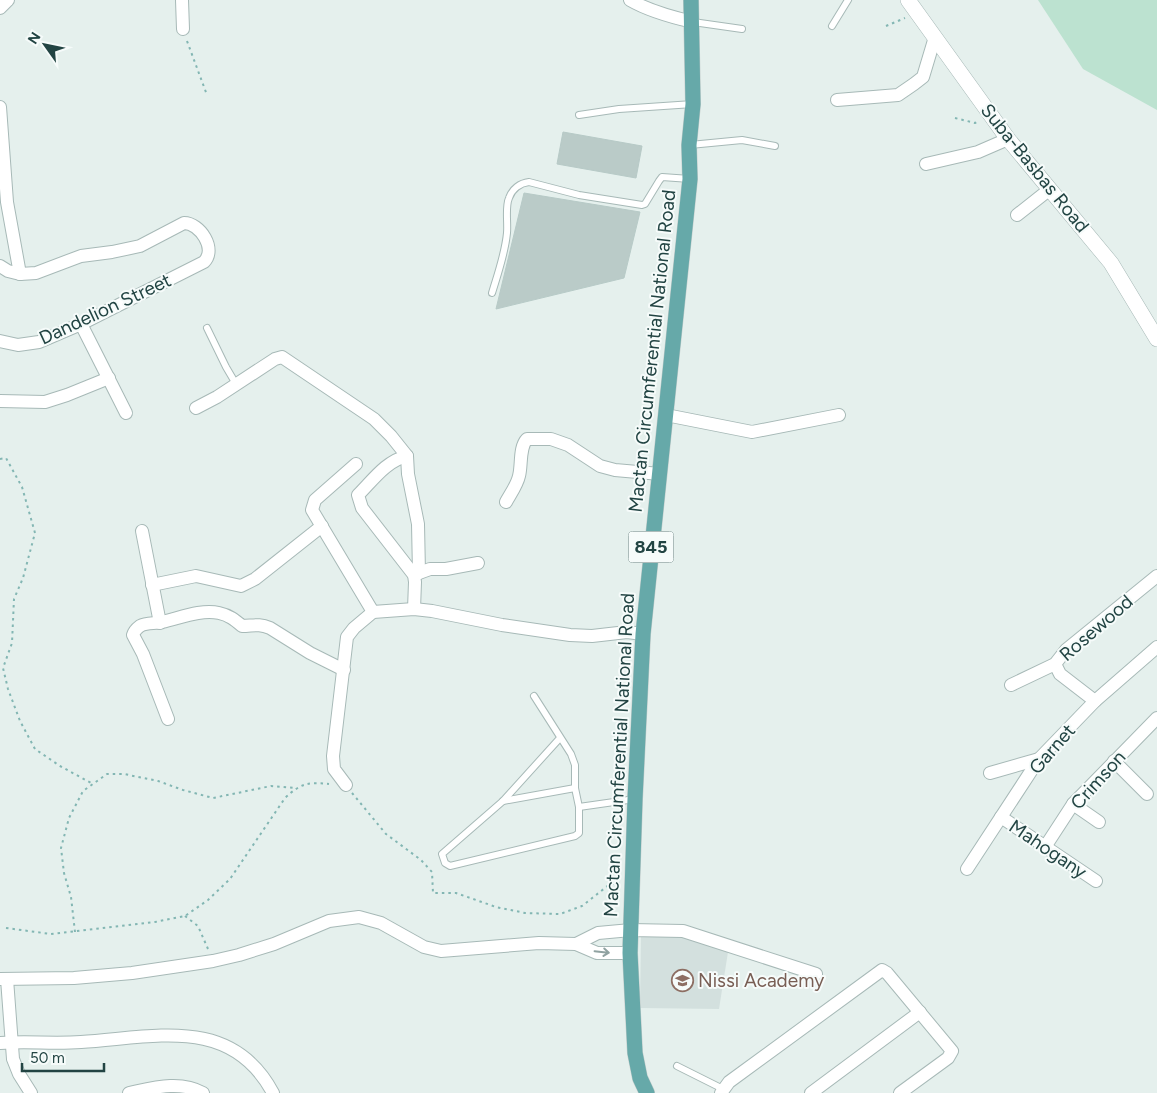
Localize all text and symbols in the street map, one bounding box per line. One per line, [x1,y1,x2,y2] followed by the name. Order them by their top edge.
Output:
[20,20,70,70] north arrow
[24,29,45,47] text: N
[976,99,1094,237] street label: Suba-Basbas Road
[624,188,680,514] street label: Mactan Circumferential National Road
[35,268,175,350] street label: Dandelion Street
[628,532,674,562] road number: 845
[1055,590,1137,666] street label: Rosewood
[599,592,639,918] street label: Mactan Circumferential National Road
[1024,719,1080,779] street label: Garnet
[1066,746,1130,814] street label: Crimson
[1005,815,1091,883] street label: Mahogany
[594,947,610,957] one-way arrow
[670,968,694,992] school or university icon: Nissi Academy
[698,969,824,992] place label: Nissi Academy
[22,1040,105,1072] scale bar
[30,1049,65,1067] text: 50 m

